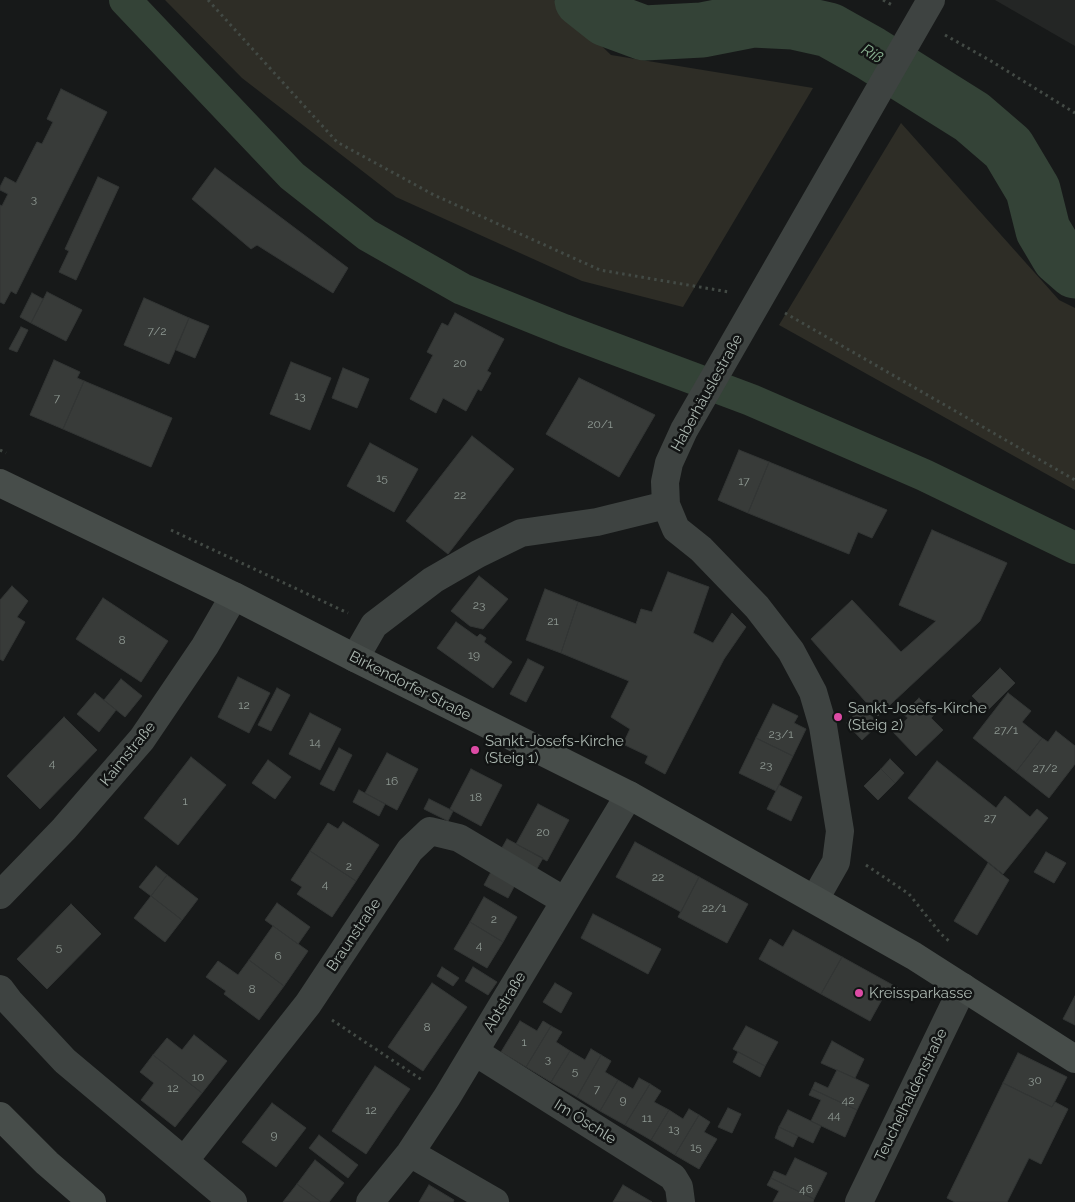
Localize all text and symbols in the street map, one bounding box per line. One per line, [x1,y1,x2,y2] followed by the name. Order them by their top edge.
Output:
[858,40,886,68] water label: Riß
[31,192,37,206] house number: 3
[148,324,166,338] house number: 7/2
[667,331,747,455] street label: Haberhäuslestraße
[453,356,467,370] house number: 20
[294,389,306,403] house number: 13
[54,391,60,405] house number: 7
[587,417,613,431] house number: 20/1
[376,471,388,485] house number: 15
[738,474,750,488] house number: 17
[454,488,466,502] house number: 22
[473,598,485,612] house number: 23
[547,614,559,628] house number: 21
[118,633,126,647] house number: 8
[346,648,474,724] street label: Birkendorfer Straße
[468,648,480,662] house number: 19
[238,698,250,712] house number: 12
[848,699,987,734] place label: Sankt-Josefs-Kirche (Steig 2)
[832,711,844,723] marker: Sankt-Josefs-Kirche (Steig 2)
[97,718,159,790] street label: Kaimstraße
[994,723,1018,737] house number: 27/1
[769,727,793,741] house number: 23/1
[485,732,624,767] place label: Sankt-Josefs-Kirche (Steig 1)
[309,735,321,749] house number: 14
[469,744,481,756] marker: Sankt-Josefs-Kirche (Steig 1)
[49,756,55,770] house number: 4
[760,758,772,772] house number: 23
[1032,761,1058,775] house number: 27/2
[386,774,398,788] house number: 16
[470,790,482,804] house number: 18
[182,794,188,808] house number: 1
[984,811,996,825] house number: 27
[536,825,550,839] house number: 20
[346,859,352,873] house number: 2
[652,870,664,884] house number: 22
[322,877,328,891] house number: 4
[323,895,385,975] street label: Braunstraße
[702,901,726,915] house number: 22/1
[491,912,497,926] house number: 2
[476,938,482,952] house number: 4
[56,940,62,954] house number: 5
[274,949,282,963] house number: 6
[480,969,530,1035] street label: Abtstraße
[248,982,256,996] house number: 8
[869,984,972,1002] place label: Kreissparkasse
[853,987,865,999] marker: Kreissparkasse
[423,1020,431,1034] house number: 8
[871,1026,951,1164] street label: Teuchelhaldenstraße
[521,1035,527,1049] house number: 1
[545,1052,551,1066] house number: 3
[572,1064,578,1078] house number: 5
[192,1070,204,1084] house number: 10
[1028,1073,1042,1087] house number: 30
[167,1081,179,1095] house number: 12
[594,1082,600,1096] house number: 7
[619,1093,627,1107] house number: 9
[842,1093,854,1107] house number: 42
[551,1096,619,1148] street label: Im Öschle
[365,1103,377,1117] house number: 12
[827,1108,841,1122] house number: 44
[642,1111,652,1125] house number: 11
[668,1122,680,1136] house number: 13
[270,1128,278,1142] house number: 9
[690,1140,702,1154] house number: 15
[799,1182,813,1196] house number: 46

